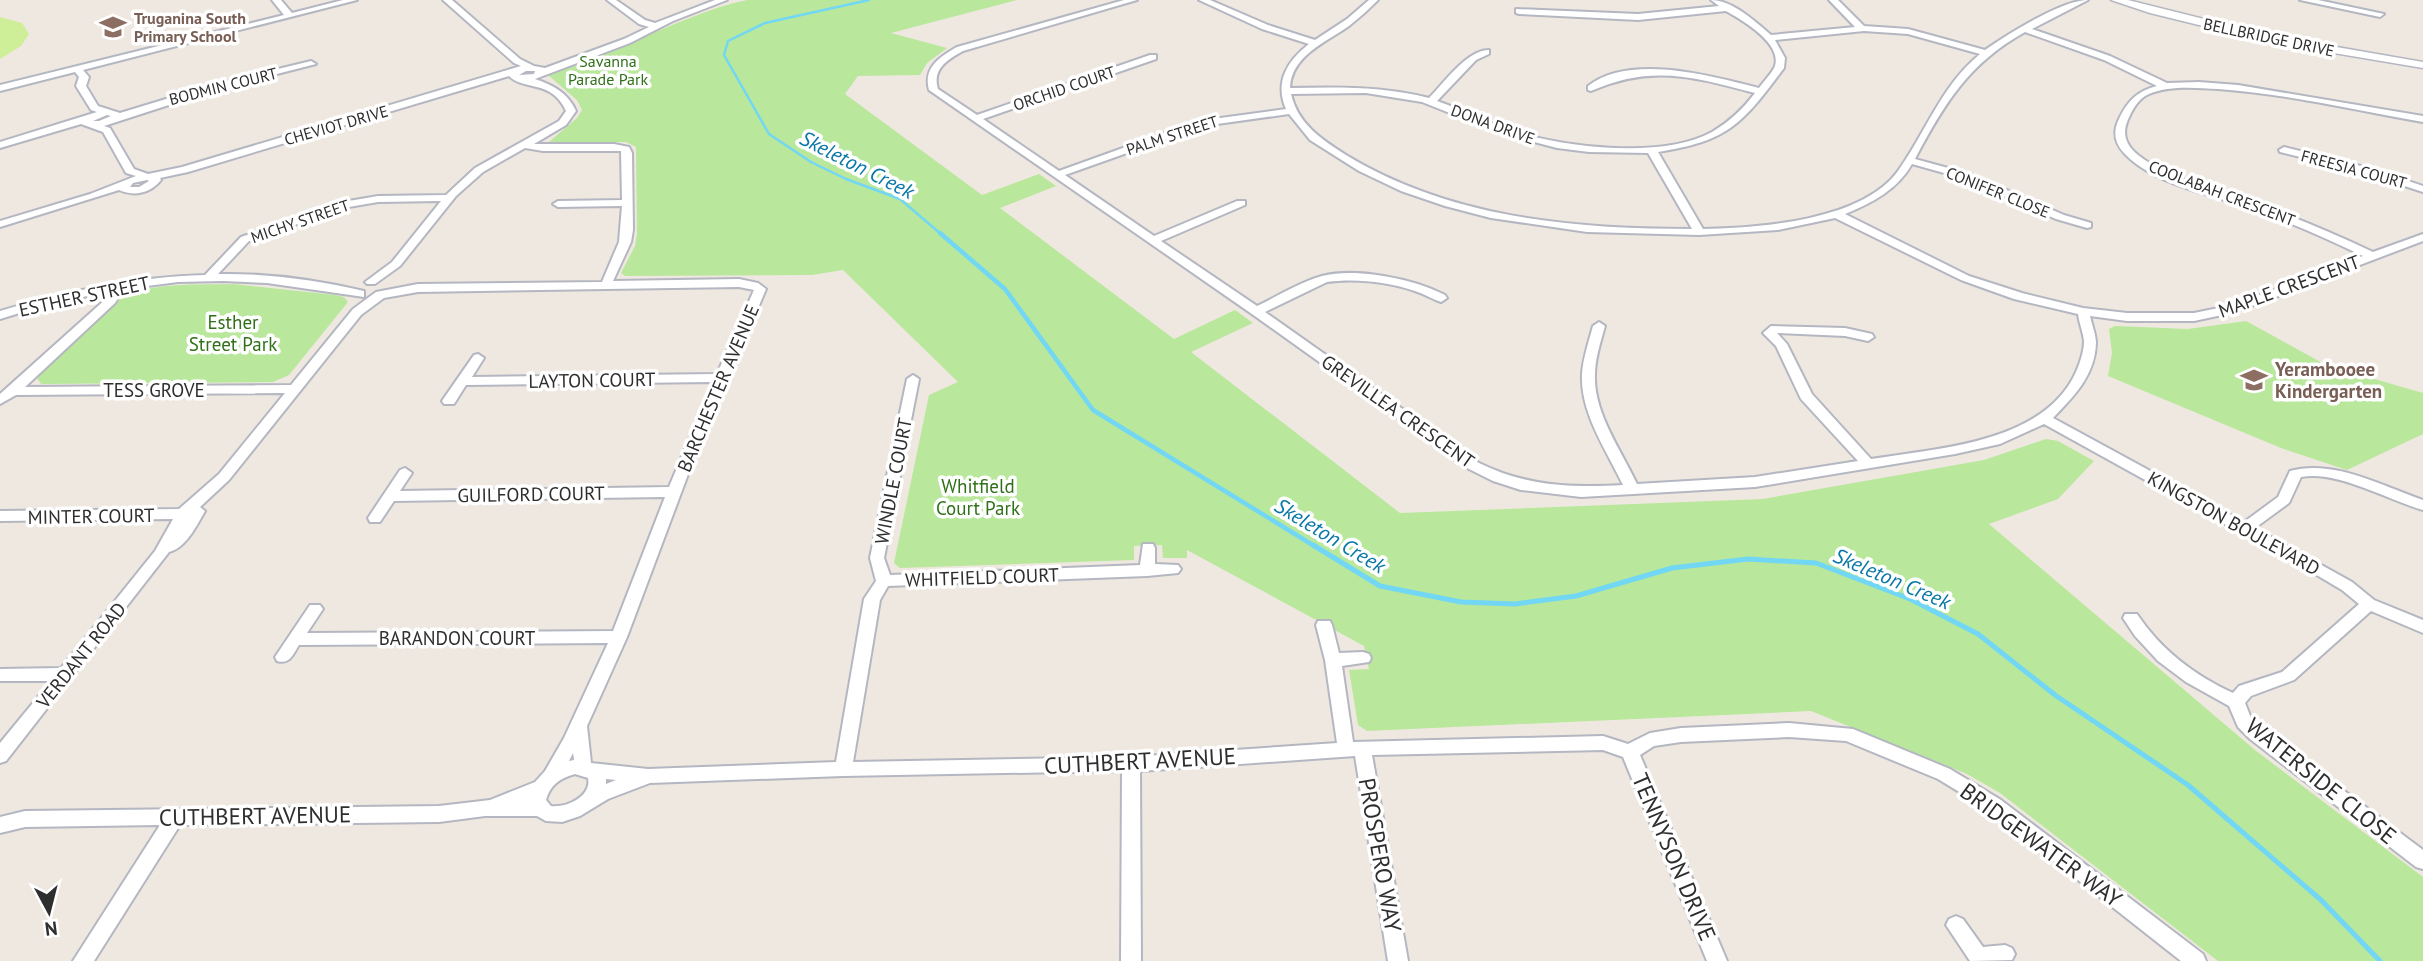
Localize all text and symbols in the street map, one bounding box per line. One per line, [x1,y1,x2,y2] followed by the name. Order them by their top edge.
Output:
[134,8,246,46] place label: Truganina South Primary School
[98,12,128,42] school or university icon: Truganina South Primary School
[2202,13,2336,61] street label: BELLBRIDGE DRIVE
[568,51,648,89] park label: Savanna Parade Park
[1010,61,1118,115] street label: ORCHID COURT
[167,63,279,109] street label: BODMIN COURT
[1448,100,1538,148] street label: DONA DRIVE
[282,101,390,149] street label: CHEVIOT DRIVE
[1124,111,1221,159] street label: PALM STREET
[796,124,920,206] water label: Skeleton Creek
[2299,145,2409,193] street label: FREESIA COURT
[2146,156,2298,230] street label: COOLABAH CRESCENT
[1943,162,2053,222] street label: CONIFER CLOSE
[248,195,352,247] street label: MICHY STREET
[2215,249,2363,323] street label: MAPLE CRESCENT
[16,270,152,322] street label: ESTHER STREET
[672,301,764,475] street label: BARCHESTER AVENUE
[189,310,277,356] park label: Esther Street Park
[1317,349,1480,473] street label: GREVILLEA CRESCENT
[2274,357,2382,403] place label: Yerambooee Kindergarten
[2239,365,2269,395] school or university icon: Yerambooee Kindergarten
[528,367,656,393] street label: LAYTON COURT
[103,378,205,402] street label: TESS GROVE
[869,415,917,546] street label: WINDLE COURT
[2144,466,2324,580] street label: KINGSTON BOULEVARD
[936,474,1020,520] park label: Whitfield Court Park
[457,481,605,507] street label: GUILFORD COURT
[1270,492,1392,580] water label: Skeleton Creek
[27,503,155,529] street label: MINTER COURT
[1829,542,1956,616] water label: Skeleton Creek
[905,562,1060,592] street label: WHITFIELD COURT
[30,597,131,714] street label: VERDANT ROAD
[379,626,536,650] street label: BARANDON COURT
[2240,711,2402,850] street label: WATERSIDE CLOSE
[1043,741,1237,780] street label: CUTHBERT AVENUE
[1626,769,1723,945] street label: TENNYSON DRIVE
[1353,776,1408,934] street label: PROSPERO WAY
[1955,776,2128,913] street label: BRIDGEWATER WAY
[159,799,351,832] street label: CUTHBERT AVENUE
[14,877,84,947] north arrow
[43,916,59,942] text: N

